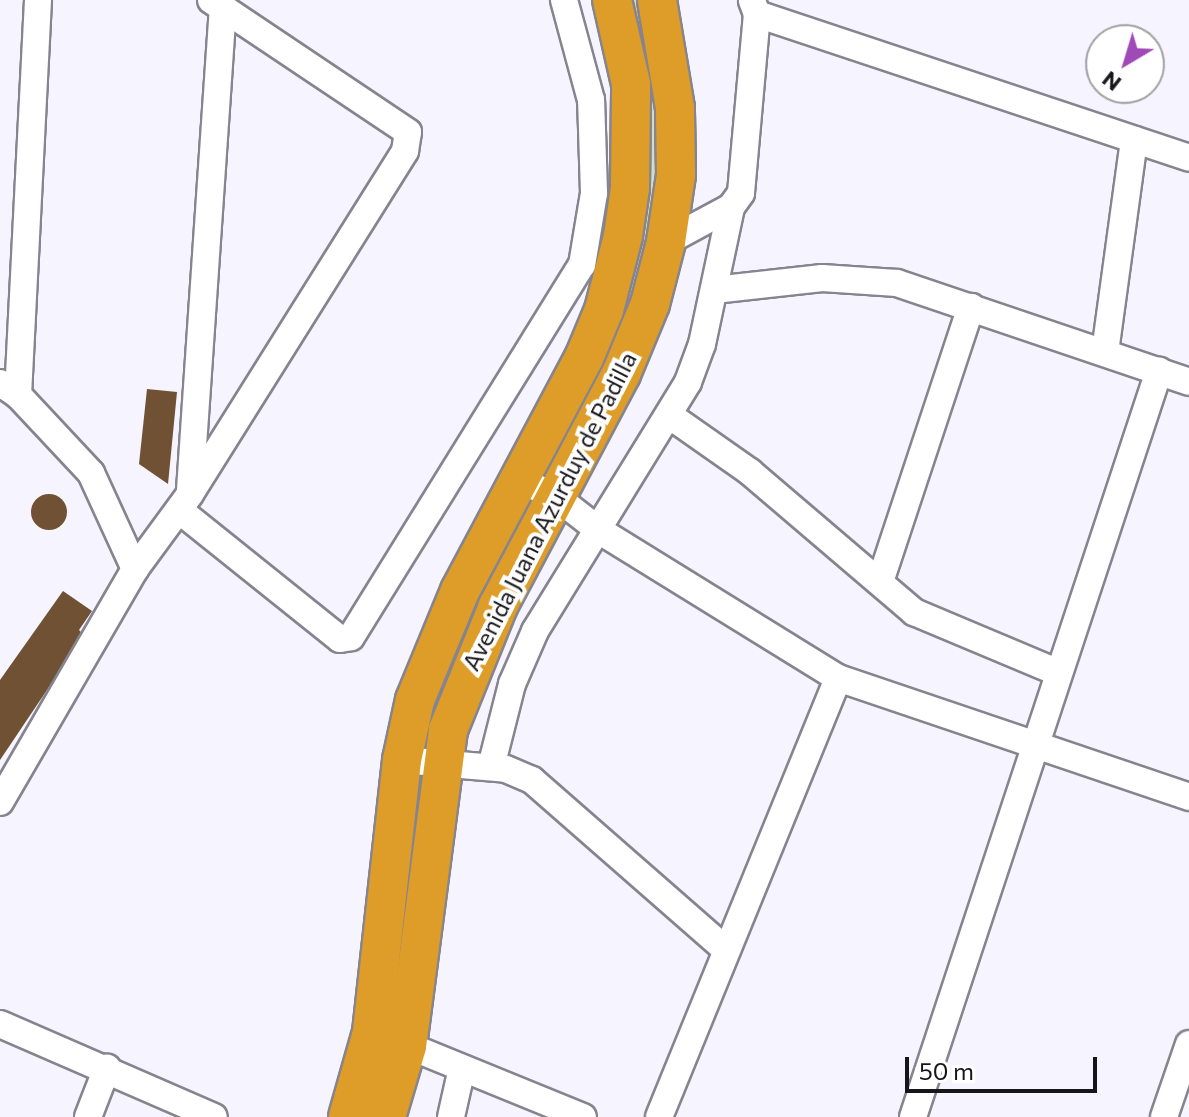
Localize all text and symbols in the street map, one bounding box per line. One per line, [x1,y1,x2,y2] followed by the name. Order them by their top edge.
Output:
[1085,24,1165,104] north arrow
[1096,66,1126,97] text: N
[456,347,642,675] street label: Avenida Juana Azurduy de Padilla
[909,1041,1101,1091] scale bar
[919,1056,974,1085] text: 50 m

